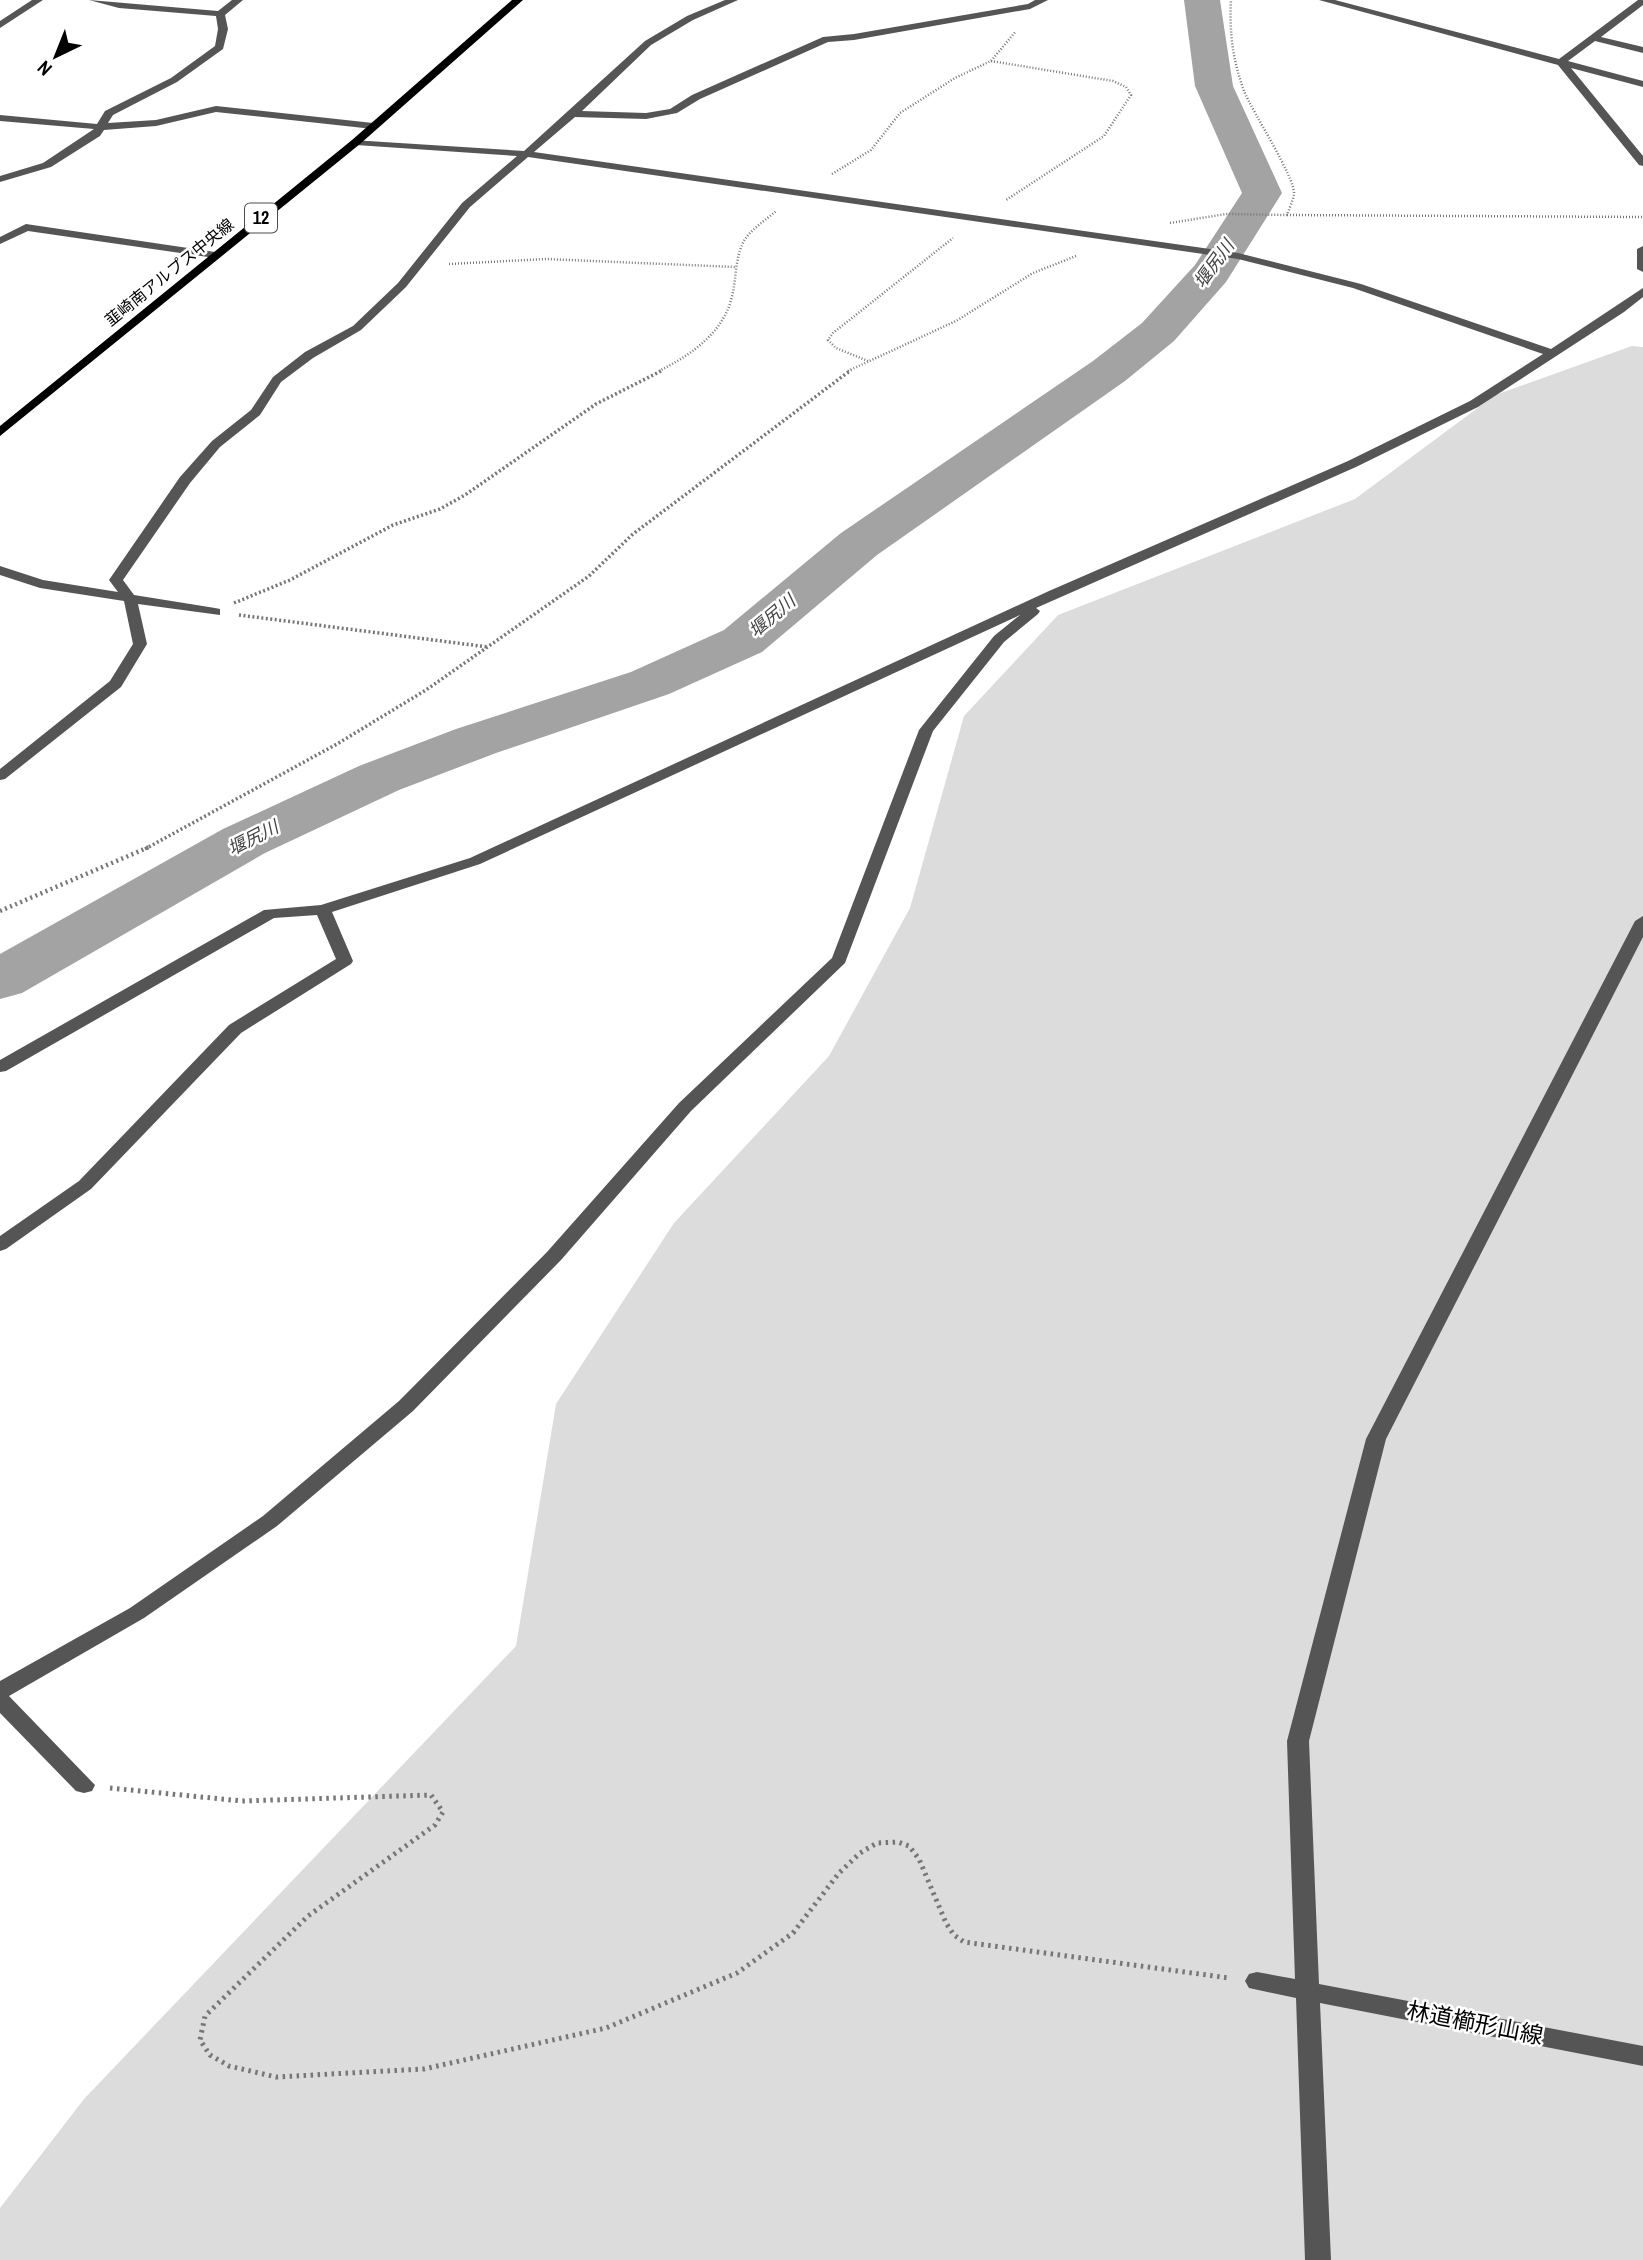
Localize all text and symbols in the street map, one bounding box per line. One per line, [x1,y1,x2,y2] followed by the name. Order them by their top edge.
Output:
[21,21,91,91] north arrow
[31,55,57,82] text: N
[245,204,277,232] road number: 12
[100,213,238,331] street label: 韮崎南アルプス中央線
[1188,233,1241,293] water label: 堰尻川
[743,587,802,643] water label: 堰尻川
[223,813,284,861] water label: 堰尻川
[1404,1994,1546,2051] street label: 林道櫛形山線

